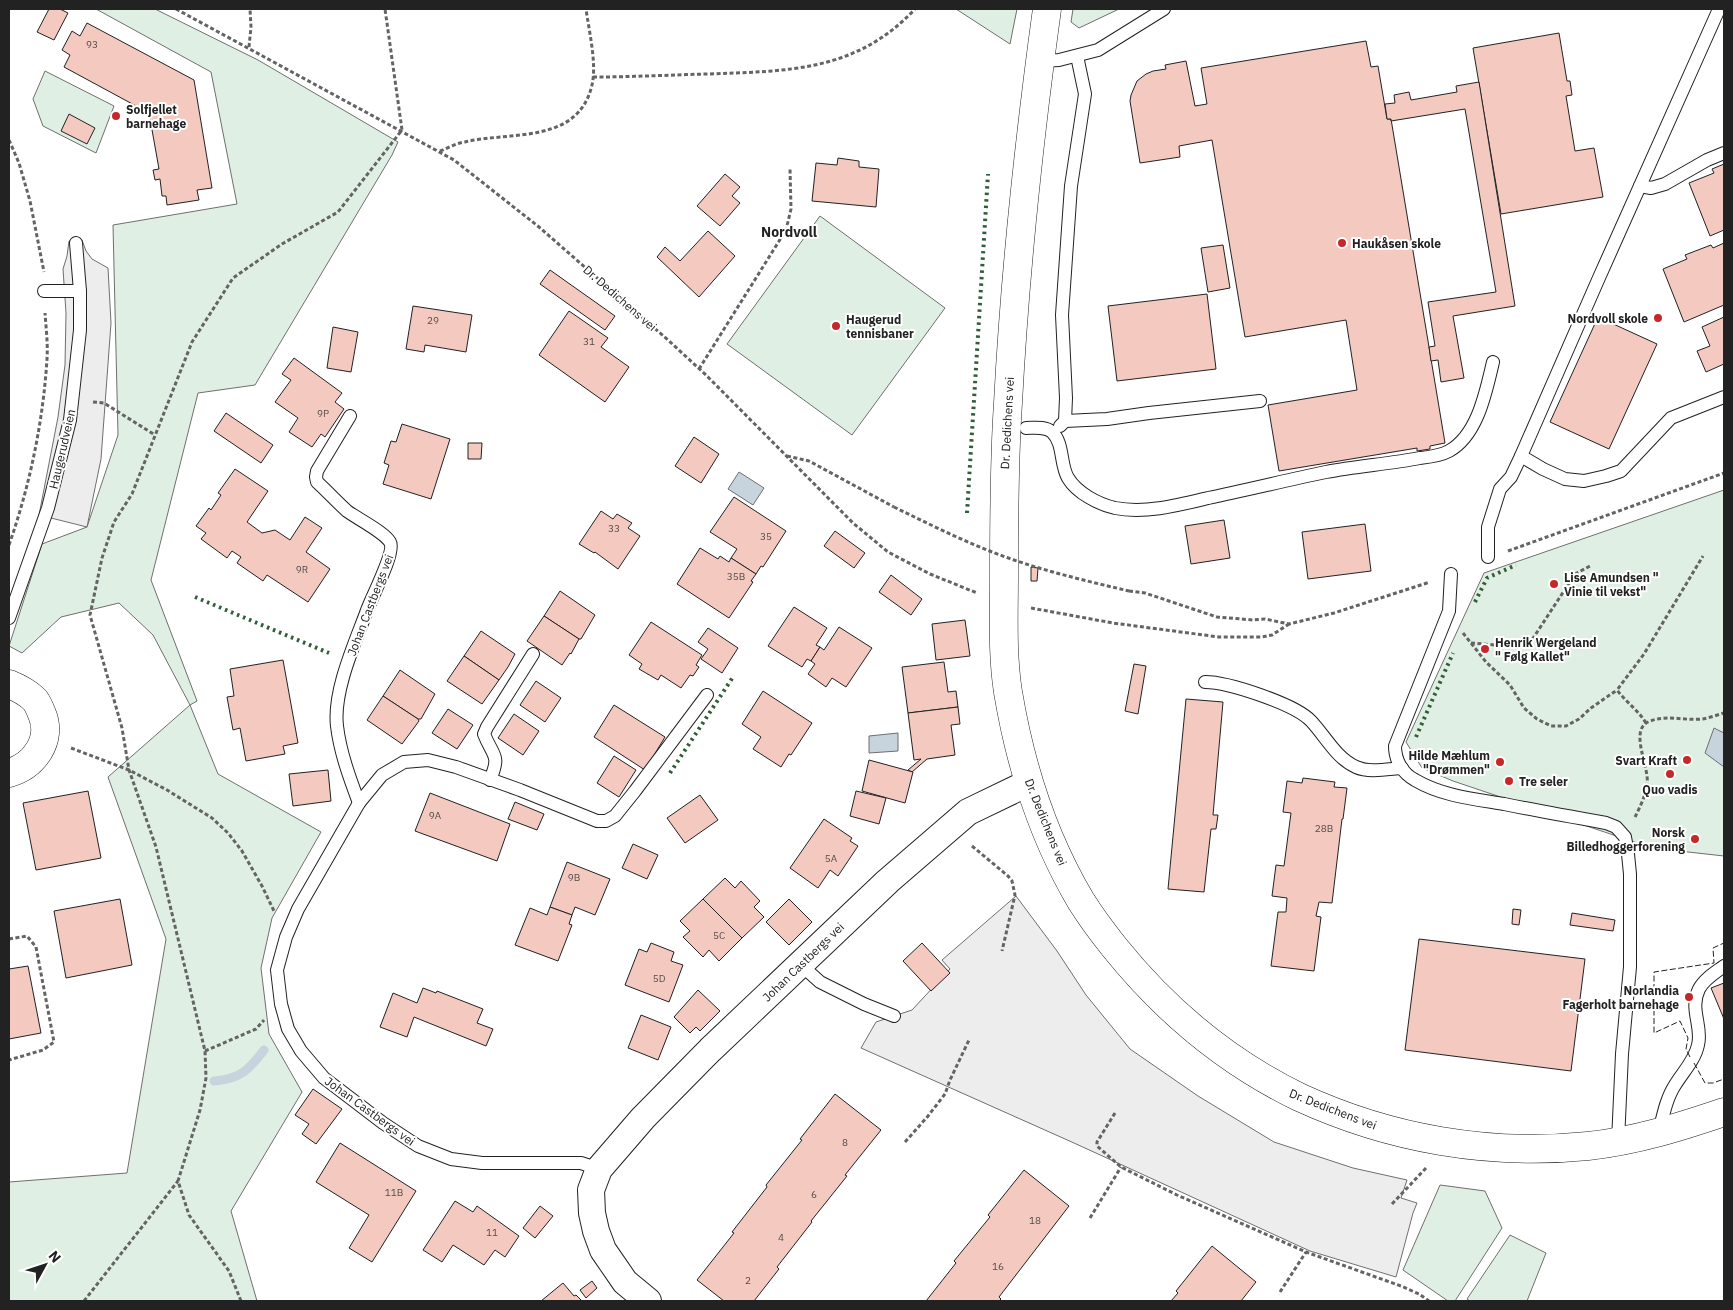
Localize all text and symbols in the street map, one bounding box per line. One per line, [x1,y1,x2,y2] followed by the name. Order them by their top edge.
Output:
[86,38,98,51] house number: 93
[126,102,186,131] place label: Solfjellet barnehage
[110,110,122,122] marker: Solfjellet barnehage
[761,223,817,241] district label: Nordvoll
[1352,236,1441,251] place label: Haukåsen skole
[1336,237,1348,249] marker: Haukåsen skole
[580,262,660,334] street label: Dr. Dedichens vei
[1568,311,1648,326] place label: Nordvoll skole
[846,312,914,341] place label: Haugerud tennisbaner
[1652,312,1664,324] marker: Nordvoll skole
[427,314,439,327] house number: 29
[830,320,842,332] marker: Haugerud tennisbaner
[583,335,595,348] house number: 31
[997,376,1017,470] street label: Dr. Dedichens vei
[317,407,329,420] house number: 9P
[46,408,78,490] street label: Haugerudveien
[608,522,620,535] house number: 33
[760,530,772,543] house number: 35
[344,552,396,658] street label: Johan Castbergs vei
[296,563,308,576] house number: 9R
[727,570,745,583] house number: 35B
[1564,570,1659,599] place label: Lise Amundsen " Vinie til vekst"
[1548,578,1560,590] marker: Lise Amundsen " Vinie til vekst"
[1495,635,1597,664] place label: Henrik Wergeland " Følg Kallet"
[1479,643,1491,655] marker: Henrik Wergeland " Følg Kallet"
[1409,748,1490,777] place label: Hilde Mæhlum "Drømmen"
[1615,753,1677,768] place label: Svart Kraft
[1681,754,1693,766] marker: Svart Kraft
[1494,756,1506,768] marker: Hilde Mæhlum "Drømmen"
[1664,768,1676,780] marker: Quo vadis
[1519,774,1568,789] place label: Tre seler
[1503,775,1515,787] marker: Tre seler
[1022,776,1070,868] street label: Dr. Dedichens vei
[1642,782,1698,797] place label: Quo vadis
[429,809,442,822] house number: 9A
[1315,822,1333,835] house number: 28B
[1567,825,1685,854] place label: Norsk Billedhoggerforening
[1689,833,1701,845] marker: Norsk Billedhoggerforening
[825,852,838,865] house number: 5A
[568,871,580,884] house number: 9B
[759,919,847,1005] street label: Johan Castbergs vei
[713,929,725,942] house number: 5C
[653,972,666,985] house number: 5D
[1562,983,1679,1012] place label: Norlandia Fagerholt barnehage
[1683,991,1695,1003] marker: Norlandia Fagerholt barnehage
[322,1073,418,1149] street label: Johan Castbergs vei
[1287,1085,1379,1133] street label: Dr. Dedichens vei
[842,1136,848,1149] house number: 8
[385,1186,403,1199] house number: 11B
[811,1188,817,1201] house number: 6
[1029,1214,1041,1227] house number: 18
[486,1226,498,1239] house number: 11
[778,1231,784,1244] house number: 4
[20,1240,70,1290] north arrow
[45,1247,65,1266] text: N
[992,1260,1004,1273] house number: 16
[745,1274,751,1287] house number: 2

